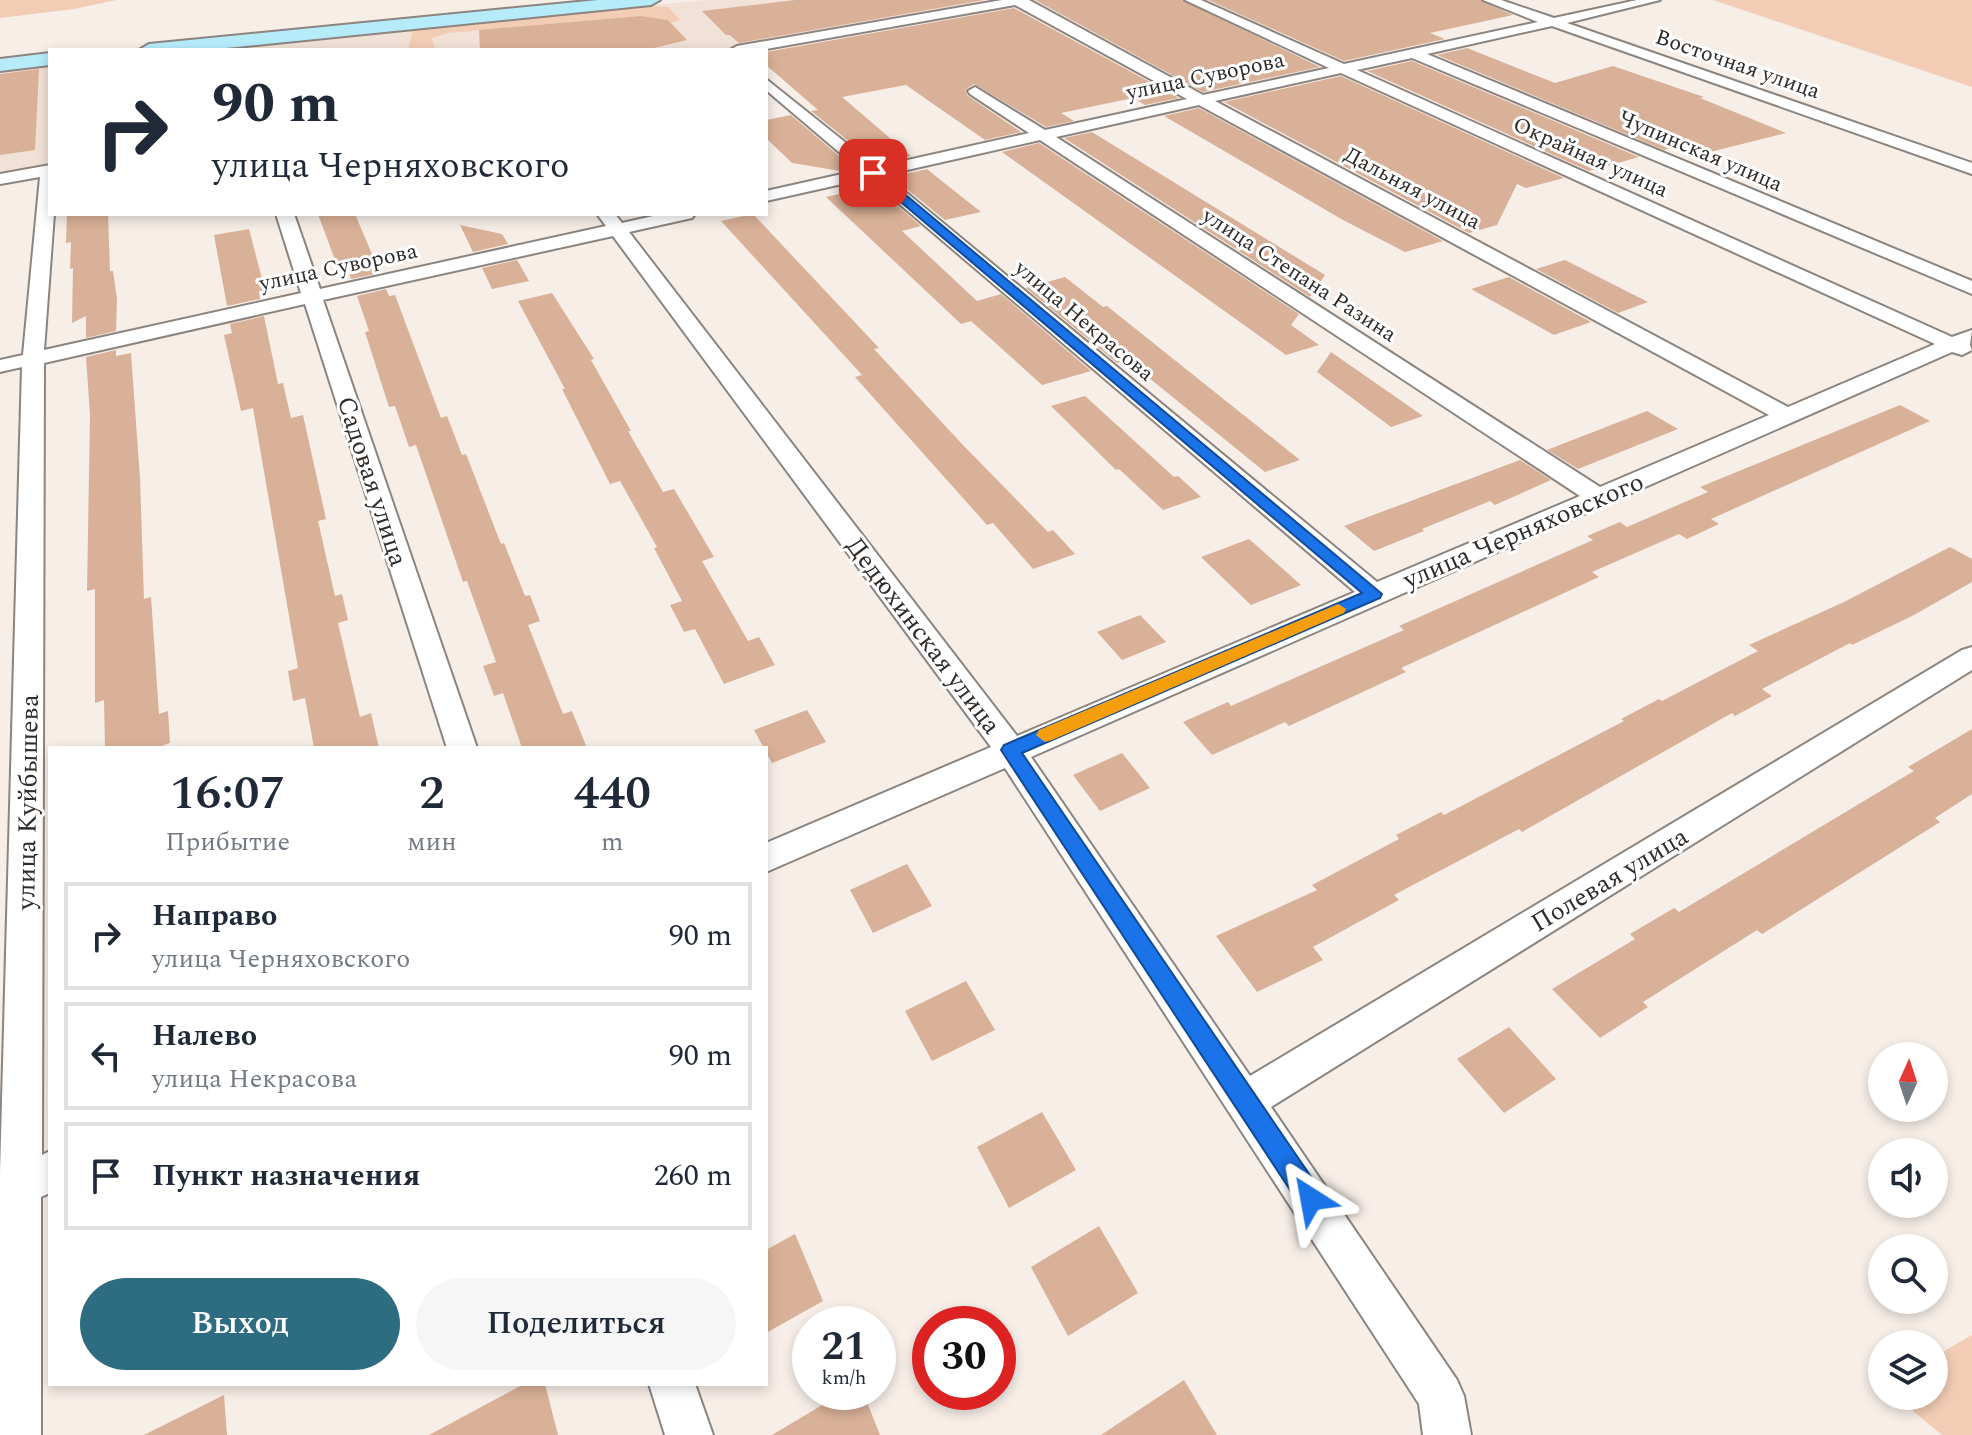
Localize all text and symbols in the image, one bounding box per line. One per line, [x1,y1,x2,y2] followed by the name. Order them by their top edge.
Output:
[1651,21,1825,108] street label: Восточная улица
[1122,44,1288,110] street label: улица Суворова
[212,62,339,147] text: 90 m
[80,80,184,184] icon: right
[1613,102,1788,201] street label: Чупинская улица
[1507,108,1674,206] street label: Окрайная улица
[1338,138,1487,238] street label: Дальняя улица
[212,139,569,194] text: улица Черняховского
[839,139,907,207] pin
[851,151,895,195] icon: arrive
[1195,199,1403,351] street label: улица Степана Разина
[255,235,421,301] street label: улица Суворова
[1006,252,1161,390] street label: улица Некрасова
[326,391,418,572] street label: Садовая улица
[1396,462,1650,600] street label: улица Черняховского
[836,528,1011,743] street label: Дедюхинская улица
[6,694,50,911] street label: улица Куйбышева
[170,757,285,830] text: 16:07
[419,757,445,830] text: 2
[574,757,651,830] text: 440
[1523,817,1696,943] street label: Полевая улица
[165,822,290,862] text: Прибытие
[407,822,457,862] text: мин
[601,822,623,862] text: m
[152,893,277,939] text: Направо
[669,913,732,959] text: 90 m
[84,914,128,958] icon: right
[152,939,410,979] text: улица Черняховского
[152,1013,257,1059] text: Налево
[669,1033,732,1079] text: 90 m
[84,1034,128,1078] icon: left
[1868,1042,1948,1122] north arrow
[1868,1042,1948,1410] map controls
[152,1059,357,1099] text: улица Некрасова
[1868,1138,1948,1218] button: sound
[152,1153,420,1199] text: Пункт назначения
[654,1153,732,1199] text: 260 m
[84,1154,128,1198] icon: arrive
[1269,1157,1353,1241] position arrow
[1868,1234,1948,1314] button: search
[80,1278,400,1370] button: Выход
[416,1278,736,1370] button: Поделиться
[912,1306,1016,1410] speed limit sign: 30
[822,1317,866,1378] text: 21
[1868,1330,1948,1410] button: layers
[822,1363,867,1393] text: km/h

